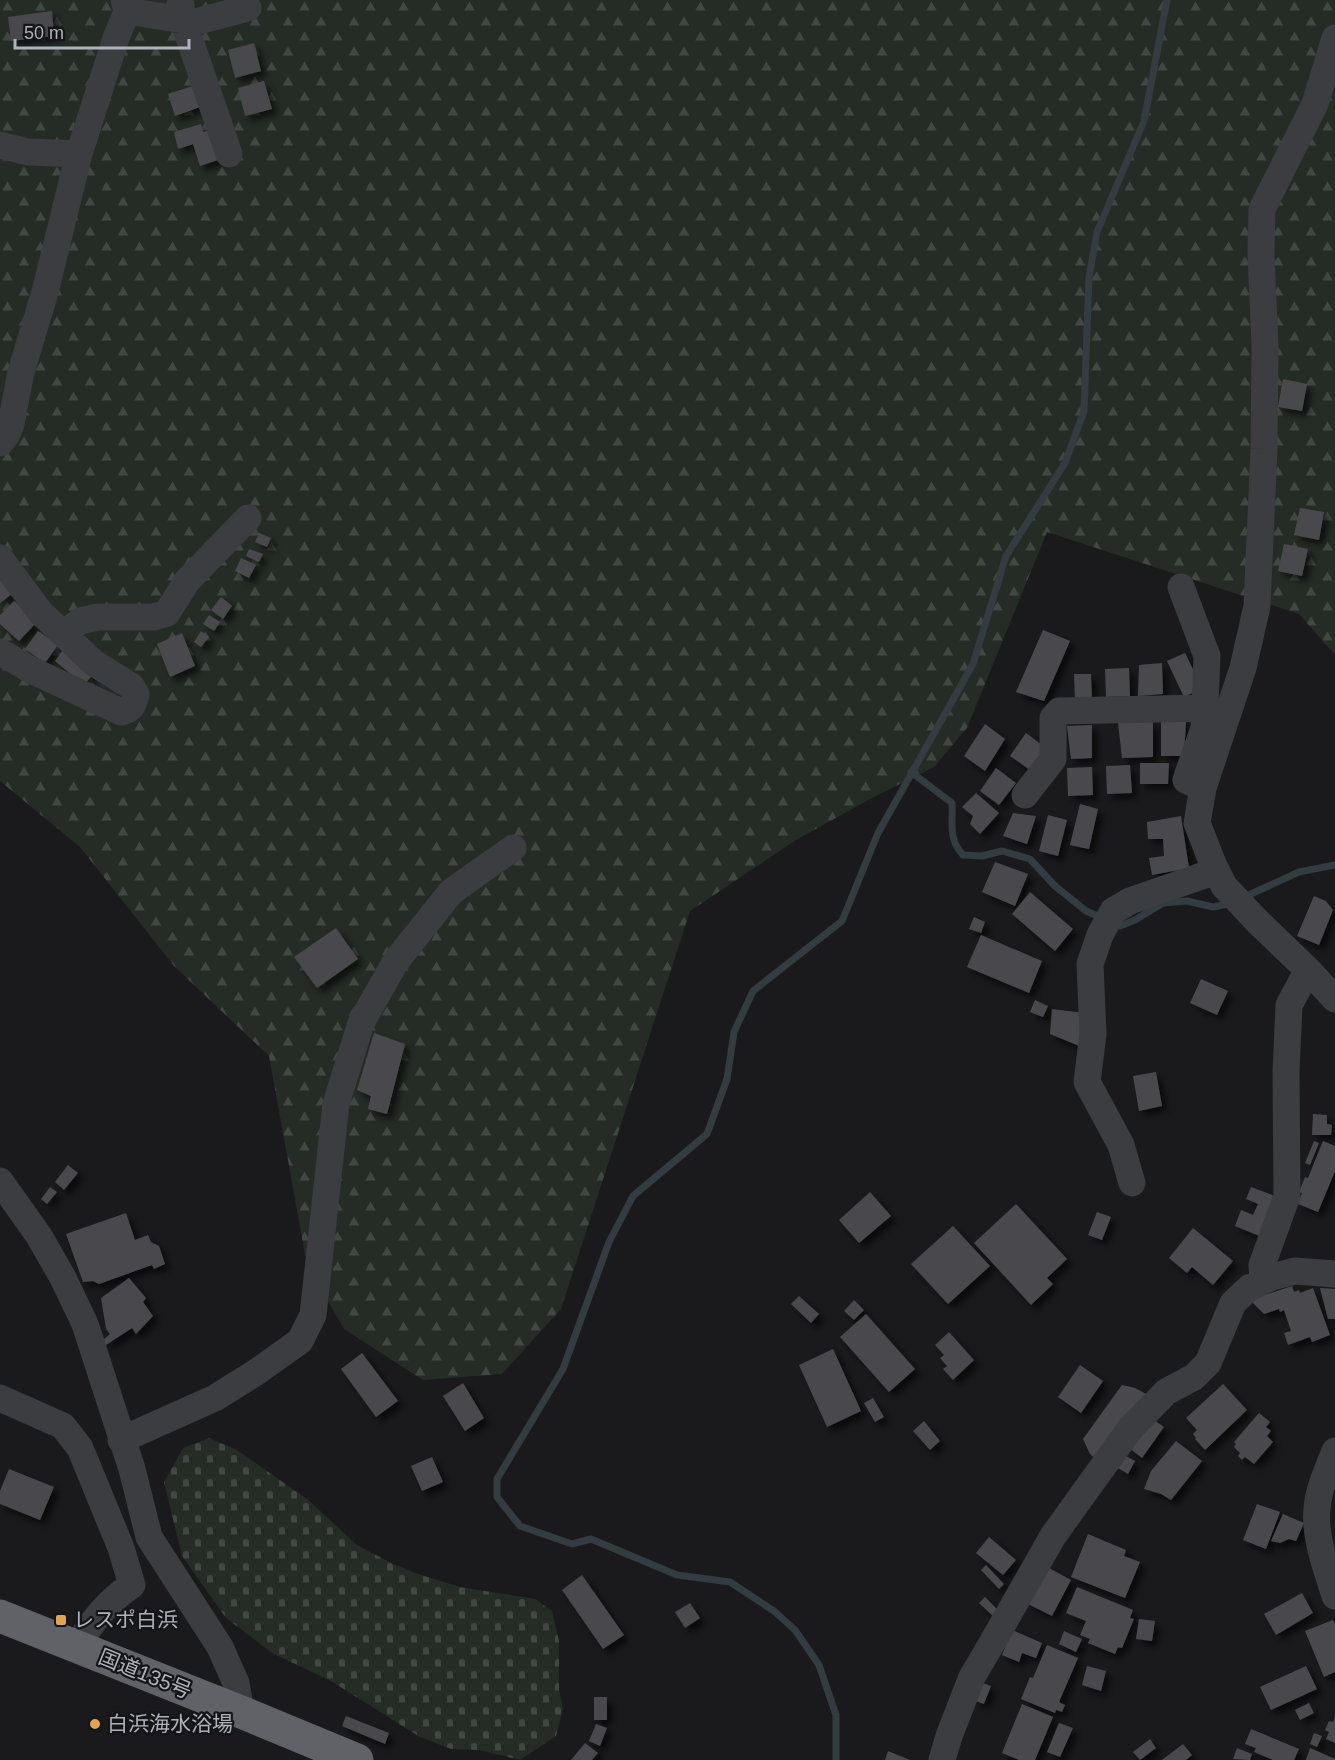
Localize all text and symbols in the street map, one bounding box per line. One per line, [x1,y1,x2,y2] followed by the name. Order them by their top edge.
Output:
[15,12,189,50] scale bar
[24,23,64,43] text: 50 m
[73,1608,178,1631] place label: レスポ白浜
[54,1613,68,1627] marker: レスポ白浜
[95,1645,195,1703] street label: 国道135号
[107,1712,233,1735] place label: 白浜海水浴場
[88,1717,102,1731] marker: 白浜海水浴場

